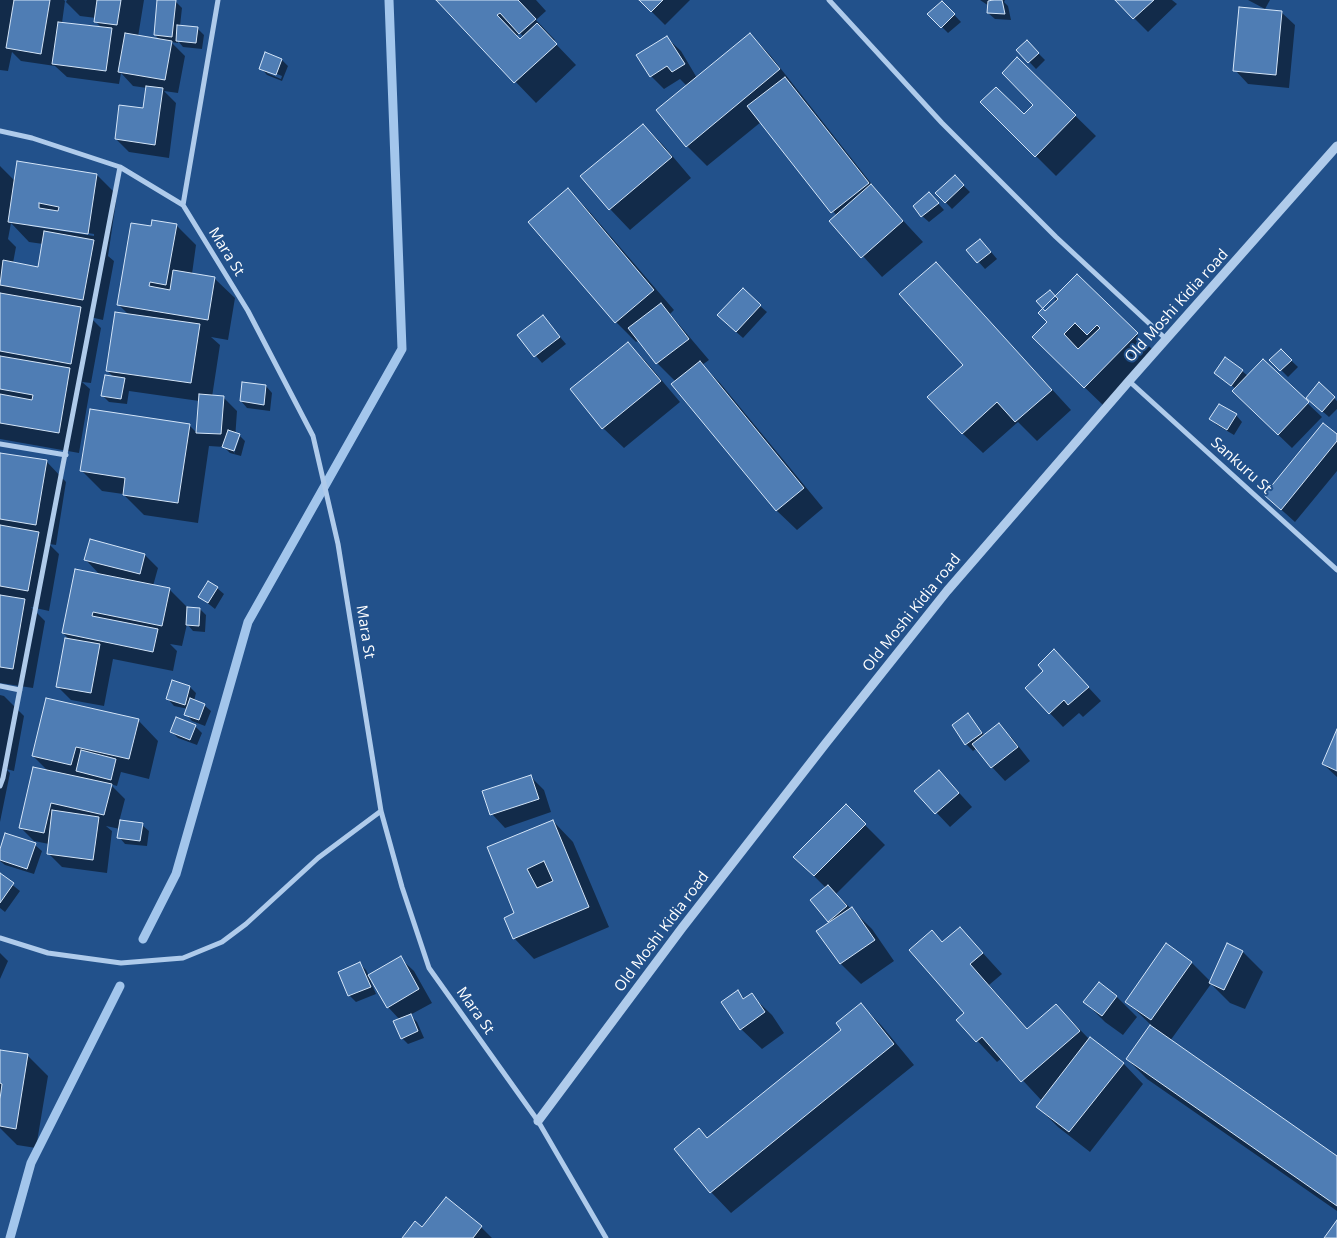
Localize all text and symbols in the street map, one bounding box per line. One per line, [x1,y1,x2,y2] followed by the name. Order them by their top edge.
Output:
[204,224,248,280] street label: Mara St
[1121,246,1233,366] street label: Old Moshi Kidia road
[1207,434,1275,498] street label: Sankuru St
[859,551,965,675] street label: Old Moshi Kidia road
[352,604,378,660] street label: Mara St
[611,868,713,996] street label: Old Moshi Kidia road
[452,984,498,1038] street label: Mara St

